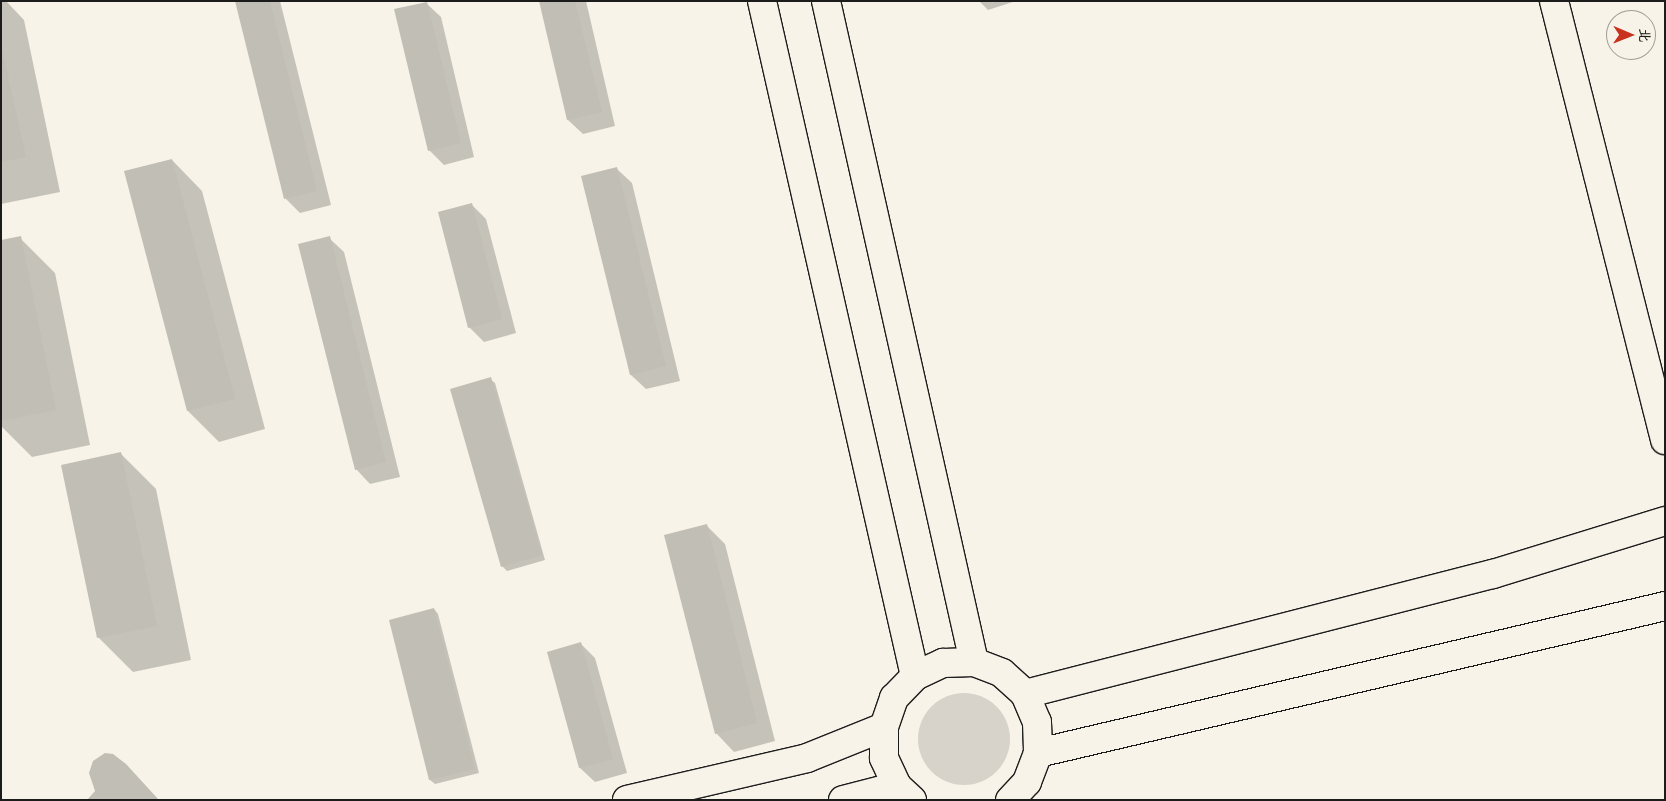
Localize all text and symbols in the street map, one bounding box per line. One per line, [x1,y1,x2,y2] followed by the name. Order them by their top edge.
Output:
[1606,10,1656,60] north arrow
[1636,28,1655,42] text: 北

